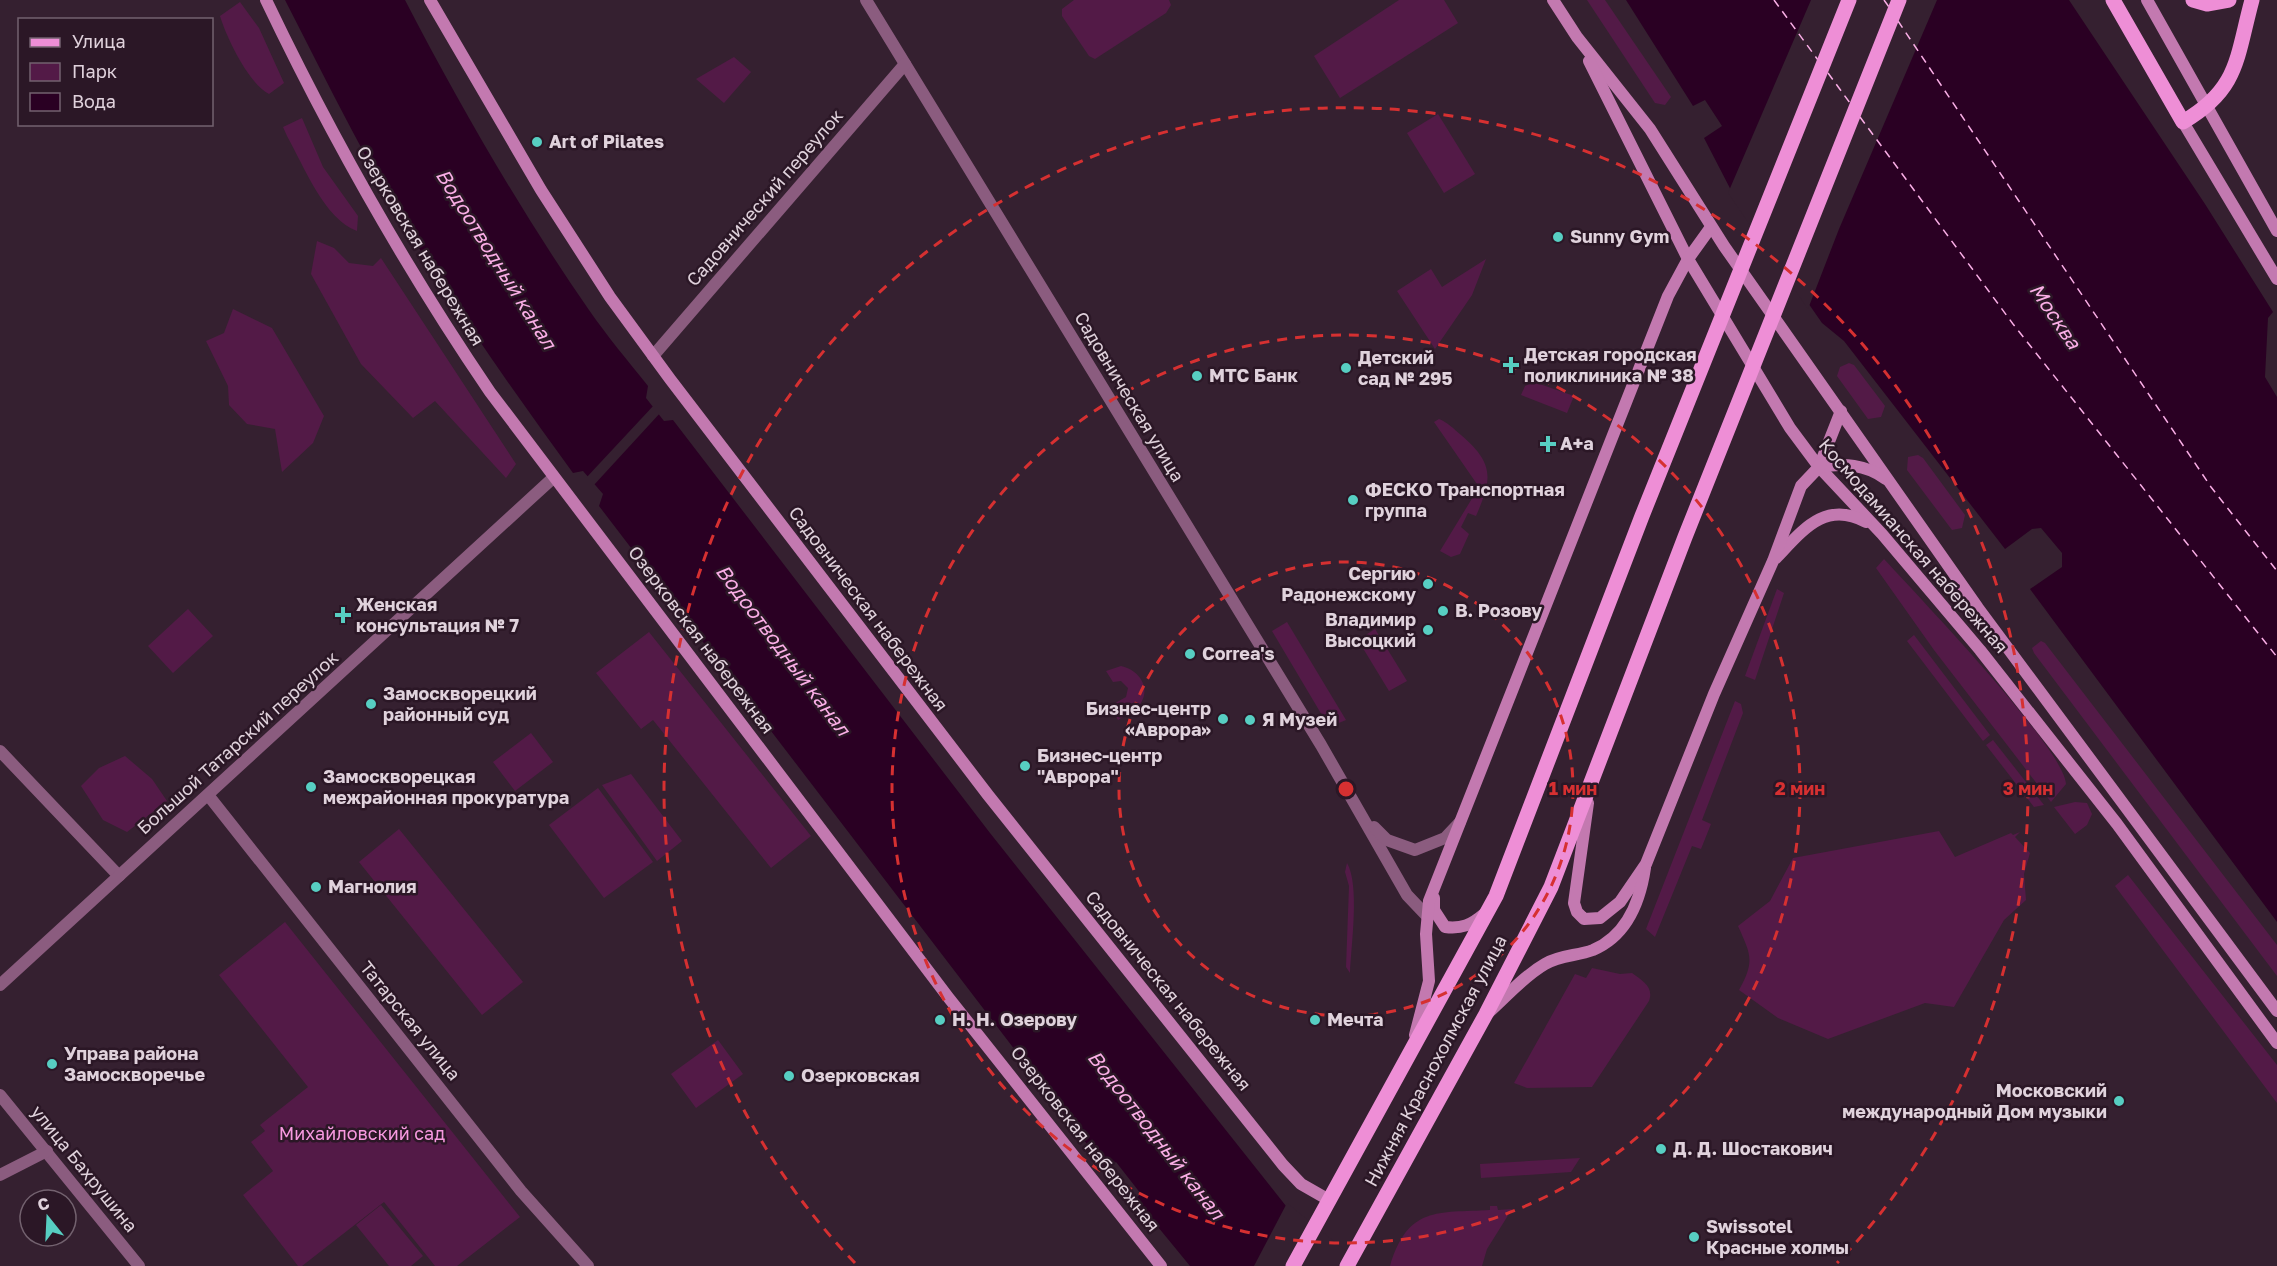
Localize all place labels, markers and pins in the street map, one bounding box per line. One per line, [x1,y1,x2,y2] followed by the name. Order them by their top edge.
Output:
[549,130,664,152] place label: Art of Pilates
[530,135,544,149] marker: Art of Pilates
[1570,225,1669,247] place label: Sunny Gym
[1551,230,1565,244] marker: Sunny Gym
[1524,343,1697,386] place label: Детская городская поликлиника № 38
[1358,346,1452,389] place label: Детский сад № 295
[1502,356,1520,374] marker: Детская городская поликлиника № 38
[1339,361,1353,375] marker: Детский сад № 295
[1209,364,1298,386] place label: МТС Банк
[1190,369,1204,383] marker: МТС Банк
[1560,432,1594,454] place label: А+а
[1541,437,1555,451] marker: А+а
[1365,478,1565,521] place label: ФЕСКО Транспортная группа
[1346,493,1360,507] marker: ФЕСКО Транспортная группа
[1281,562,1416,605] place label: Сергию Радонежскому
[1421,577,1435,591] marker: Сергию Радонежскому
[356,593,519,636] place label: Женская консультация № 7
[1455,599,1542,621] place label: В. Розову
[1436,604,1450,618] marker: В. Розову
[334,606,352,624] marker: Женская консультация № 7
[1325,608,1416,651] place label: Владимир Высоцкий
[1421,623,1435,637] marker: Владимир Высоцкий
[1202,642,1275,664] place label: Correa's
[1183,647,1197,661] marker: Correa's
[383,682,537,725] place label: Замоскворецкий районный суд
[364,697,378,711] marker: Замоскворецкий районный суд
[1086,697,1211,740] place label: Бизнес-центр «Аврора»
[1262,708,1337,730] place label: Я Музей
[1216,712,1230,726] marker: Бизнес-центр «Аврора»
[1243,713,1257,727] marker: Я Музей
[1037,744,1162,787] place label: Бизнес-центр "Аврора"
[1018,759,1032,773] marker: Бизнес-центр "Аврора"
[323,765,569,808] place label: Замоскворецкая межрайонная прокуратура
[1336,779,1356,799] centre of rings
[304,780,318,794] marker: Замоскворецкая межрайонная прокуратура
[328,875,417,897] place label: Магнолия
[309,880,323,894] marker: Магнолия
[952,1008,1077,1030] place label: Н. Н. Озерову
[1327,1008,1383,1030] place label: Мечта
[933,1013,947,1027] marker: Н. Н. Озерову
[1308,1013,1322,1027] marker: Мечта
[64,1042,205,1085] place label: Управа района Замоскворечье
[45,1057,59,1071] marker: Управа района Замоскворечье
[801,1064,919,1086] place label: Озерковская
[782,1069,796,1083] marker: Озерковская
[1842,1079,2107,1122] place label: Московский международный Дом музыки
[2112,1094,2126,1108] marker: Московский международный Дом музыки
[1673,1137,1833,1159] place label: Д. Д. Шостакович
[1654,1142,1668,1156] marker: Д. Д. Шостакович
[1706,1215,1849,1258] place label: Swissotel Красные холмы
[1687,1230,1701,1244] marker: Swissotel Красные холмы

